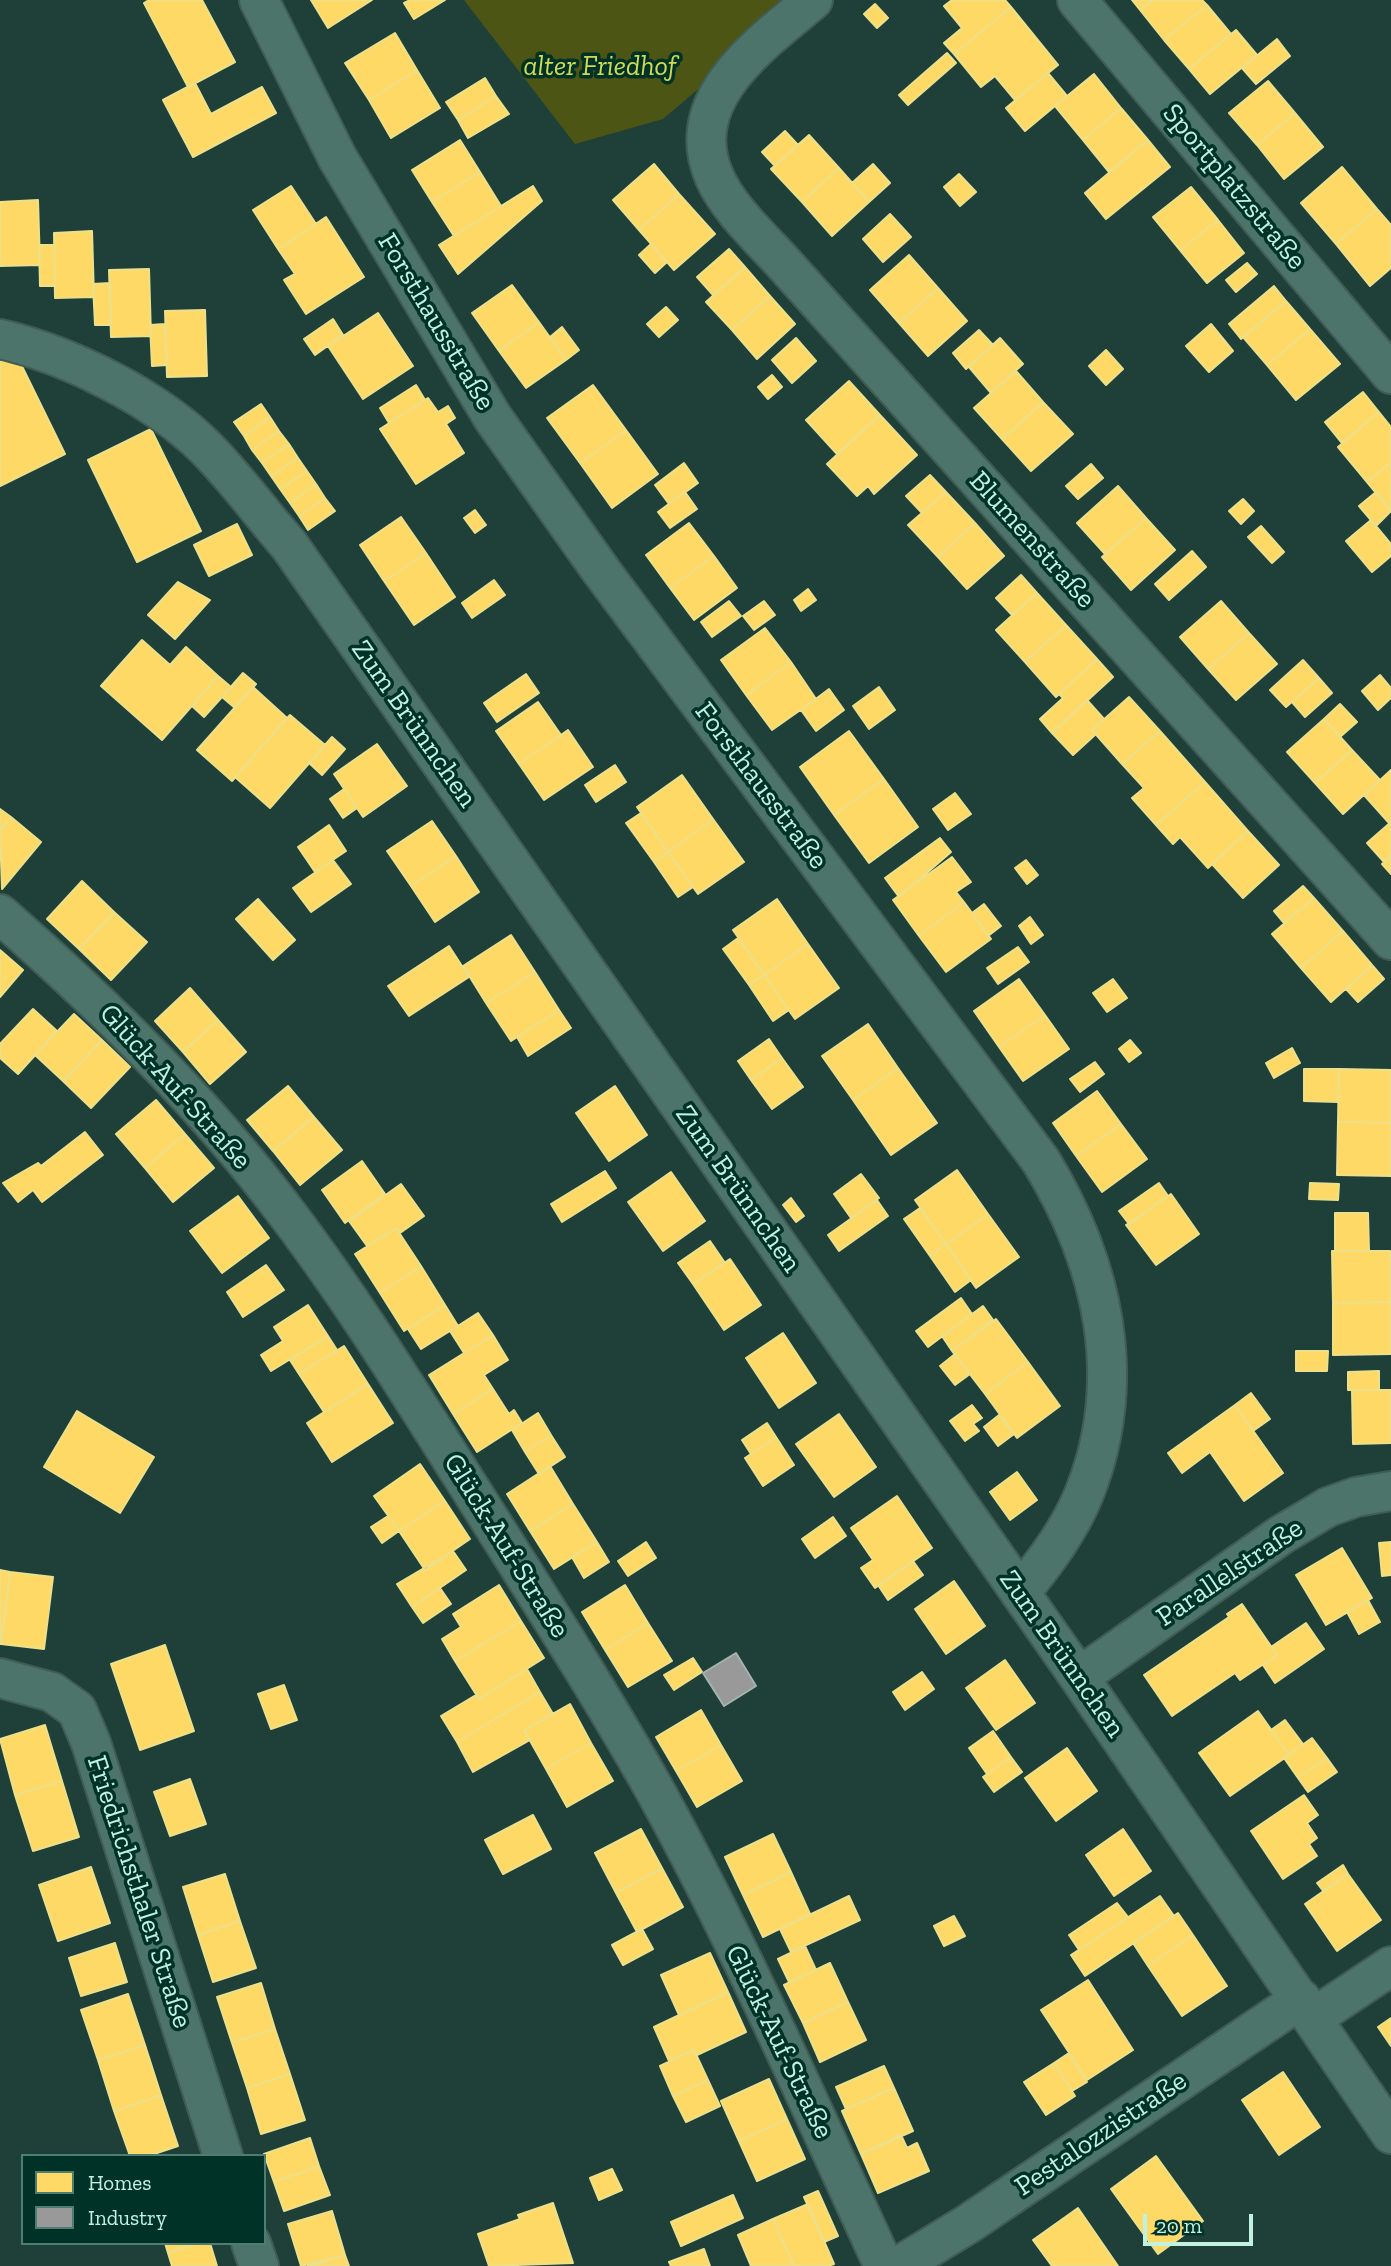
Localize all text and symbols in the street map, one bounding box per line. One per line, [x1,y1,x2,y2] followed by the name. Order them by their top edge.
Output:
[523,50,677,84] park label: alter Friedhof
[1155,97,1313,277] street label: Sportplatzstraße
[370,227,502,417] street label: Forsthausstraße
[962,465,1102,615] street label: Blumenstraße
[344,634,484,814] street label: Zum Brünnchen
[687,696,835,876] street label: Forsthausstraße
[92,997,258,1177] street label: Glück-Auf-Straße
[668,1099,808,1279] street label: Zum Brünnchen
[436,1448,576,1644] street label: Glück-Auf-Straße
[1150,1512,1310,1634] street label: Parallelstraße
[992,1564,1132,1744] street label: Zum Brünnchen
[79,1751,199,2033] street label: Friedrichsthaler Straße
[718,1940,840,2144] street label: Glück-Auf-Straße
[1009,2064,1193,2204] street label: Pestalozzistraße
[21,2154,266,2245] legend
[88,2170,151,2195] text: Homes
[1146,2200,1256,2244] scale bar
[88,2205,167,2230] text: Industry
[1156,2213,1202,2238] text: 20 m

